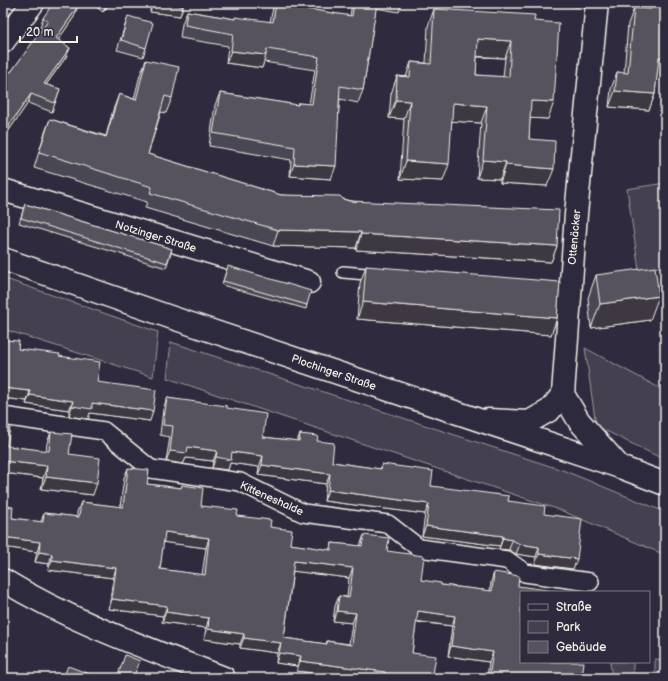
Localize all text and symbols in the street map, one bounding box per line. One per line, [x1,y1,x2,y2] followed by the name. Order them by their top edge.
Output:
[20,18,77,44] scale bar
[26,25,53,40] text: 20 m
[566,208,583,265] street label: Ottenäcker
[114,218,198,255] street label: Notzinger Straße
[290,352,378,393] street label: Plochinger Straße
[238,479,306,518] street label: Kitteneshalde
[520,591,650,663] legend
[556,600,592,615] text: Straße
[556,620,580,635] text: Park
[556,640,606,655] text: Gebäude

